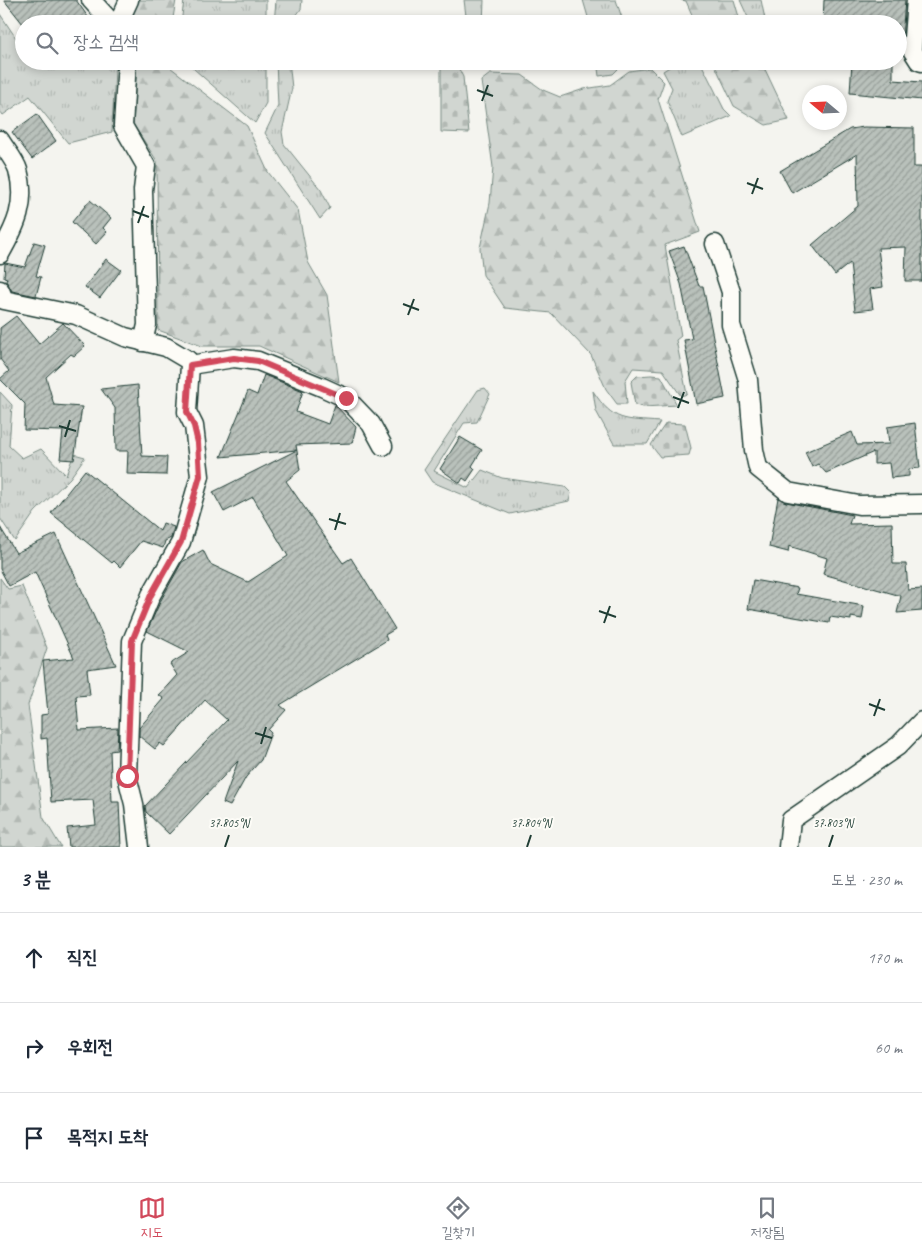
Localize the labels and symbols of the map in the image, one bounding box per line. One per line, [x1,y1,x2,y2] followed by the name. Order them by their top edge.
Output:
[802,85,847,130] north arrow
[335,387,358,410] route end
[116,765,139,788] route start
[209,815,251,831] text: 37.805°N
[511,815,553,831] text: 37.804°N
[813,815,855,831] text: 37.803°N

